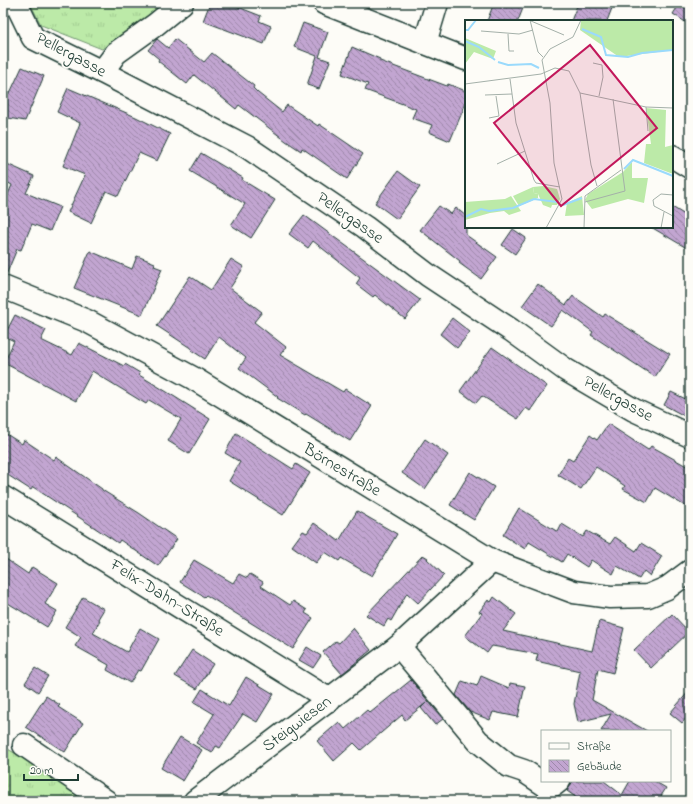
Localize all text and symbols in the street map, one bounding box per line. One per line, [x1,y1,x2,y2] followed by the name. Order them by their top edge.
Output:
[465,20,673,228] inset map
[30,26,111,86] street label: Pellergasse
[310,186,389,252] street label: Pellergasse
[577,369,658,430] street label: Pellergasse
[297,436,386,503] street label: Börnestraße
[104,552,229,643] street label: Felix-Dahn-Straße
[257,690,338,760] street label: Steigwiesen
[541,730,671,782] legend
[577,738,611,756] text: Straße
[24,756,78,782] scale bar
[577,758,622,776] text: Gebäude
[30,762,53,780] text: 20 m

